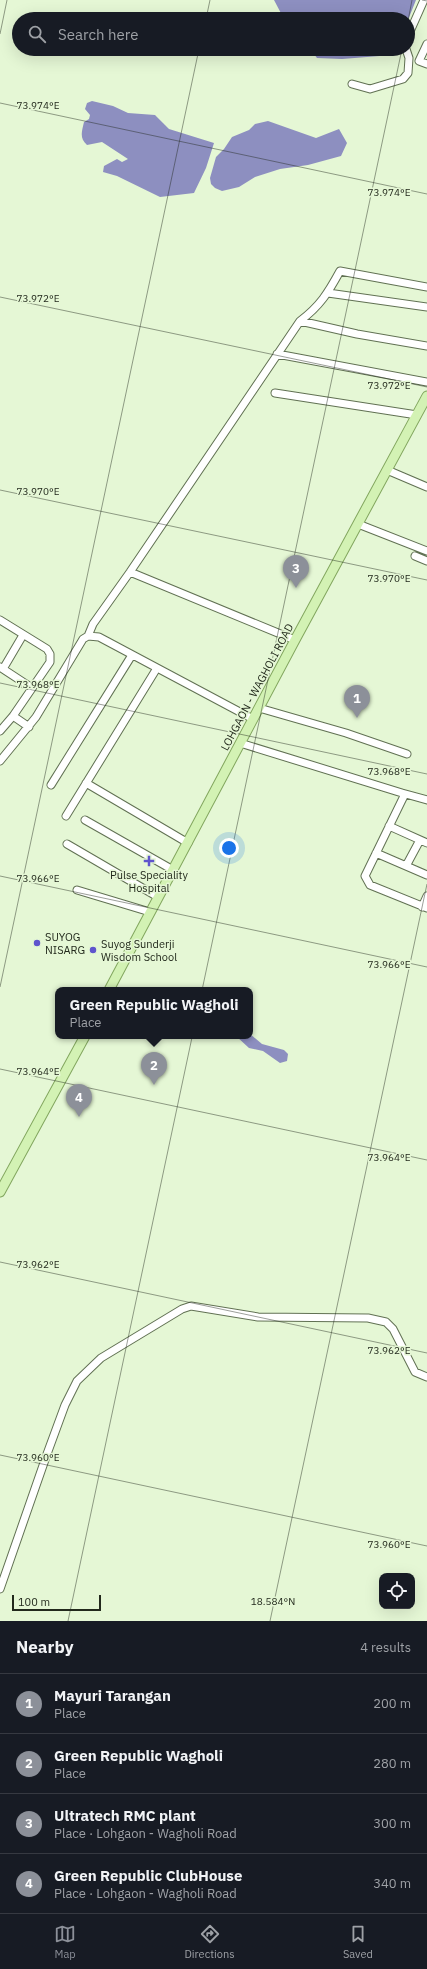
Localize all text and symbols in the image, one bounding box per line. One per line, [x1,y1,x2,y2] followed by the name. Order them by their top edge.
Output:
[12,12,415,56] search box
[26,23,48,45] icon: search
[58,25,138,44] text: Search here
[16,99,60,112] text: 73.974°E
[367,186,411,199] text: 73.974°E
[16,292,60,305] text: 73.972°E
[367,379,411,392] text: 73.972°E
[16,485,60,498] text: 73.970°E
[283,555,309,588] pin: 3
[367,572,411,585] text: 73.970°E
[218,621,296,753] street label: LOHGAON - WAGHOLI ROAD
[16,678,60,691] text: 73.968°E
[344,685,370,718] pin: 1
[367,765,411,778] text: 73.968°E
[219,838,239,858] your location
[143,855,155,867] marker: Pulse Speciality Hospital
[110,868,188,895] place label: Pulse Speciality Hospital
[16,872,60,885] text: 73.966°E
[45,930,85,957] place label: SUYOG NISARG
[101,937,177,964] place label: Suyog Sunderji Wisdom School
[32,938,42,948] marker: SUYOG NISARG
[88,945,98,955] marker: Suyog Sunderji Wisdom School
[367,958,411,971] text: 73.966°E
[55,987,253,1039] popup
[70,995,238,1014] text: Green Republic Wagholi
[70,1014,102,1031] text: Place
[141,1052,167,1085] pin: 2
[16,1065,60,1078] text: 73.964°E
[66,1084,92,1117] pin: 4
[367,1151,411,1164] text: 73.964°E
[16,1258,60,1271] text: 73.962°E
[367,1344,411,1357] text: 73.962°E
[16,1451,60,1464] text: 73.960°E
[367,1538,411,1551] text: 73.960°E
[379,1573,415,1609] map controls
[379,1573,415,1609] button: locate
[12,1593,101,1612] scale bar
[18,1595,50,1609] text: 100 m
[251,1595,295,1608] text: 18.584°N
[16,1636,74,1658] text: Nearby
[360,1639,411,1656] text: 4 results
[54,1686,171,1705] text: Mayuri Tarangan
[25,1695,33,1712] text: 1
[373,1695,411,1712] text: 200 m
[54,1705,86,1722] text: Place
[54,1746,223,1765] text: Green Republic Wagholi
[25,1755,33,1772] text: 2
[373,1755,411,1772] text: 280 m
[54,1765,86,1782] text: Place
[54,1806,196,1825] text: Ultratech RMC plant
[25,1815,33,1832] text: 3
[373,1815,411,1832] text: 300 m
[54,1825,237,1842] text: Place · Lohgaon - Wagholi Road
[54,1866,242,1885] text: Green Republic ClubHouse
[25,1875,33,1892] text: 4
[373,1875,411,1892] text: 340 m
[54,1885,237,1902] text: Place · Lohgaon - Wagholi Road
[54,1923,76,1961] tab: Map
[184,1923,235,1961] tab: Directions
[343,1923,373,1961] tab: Saved

